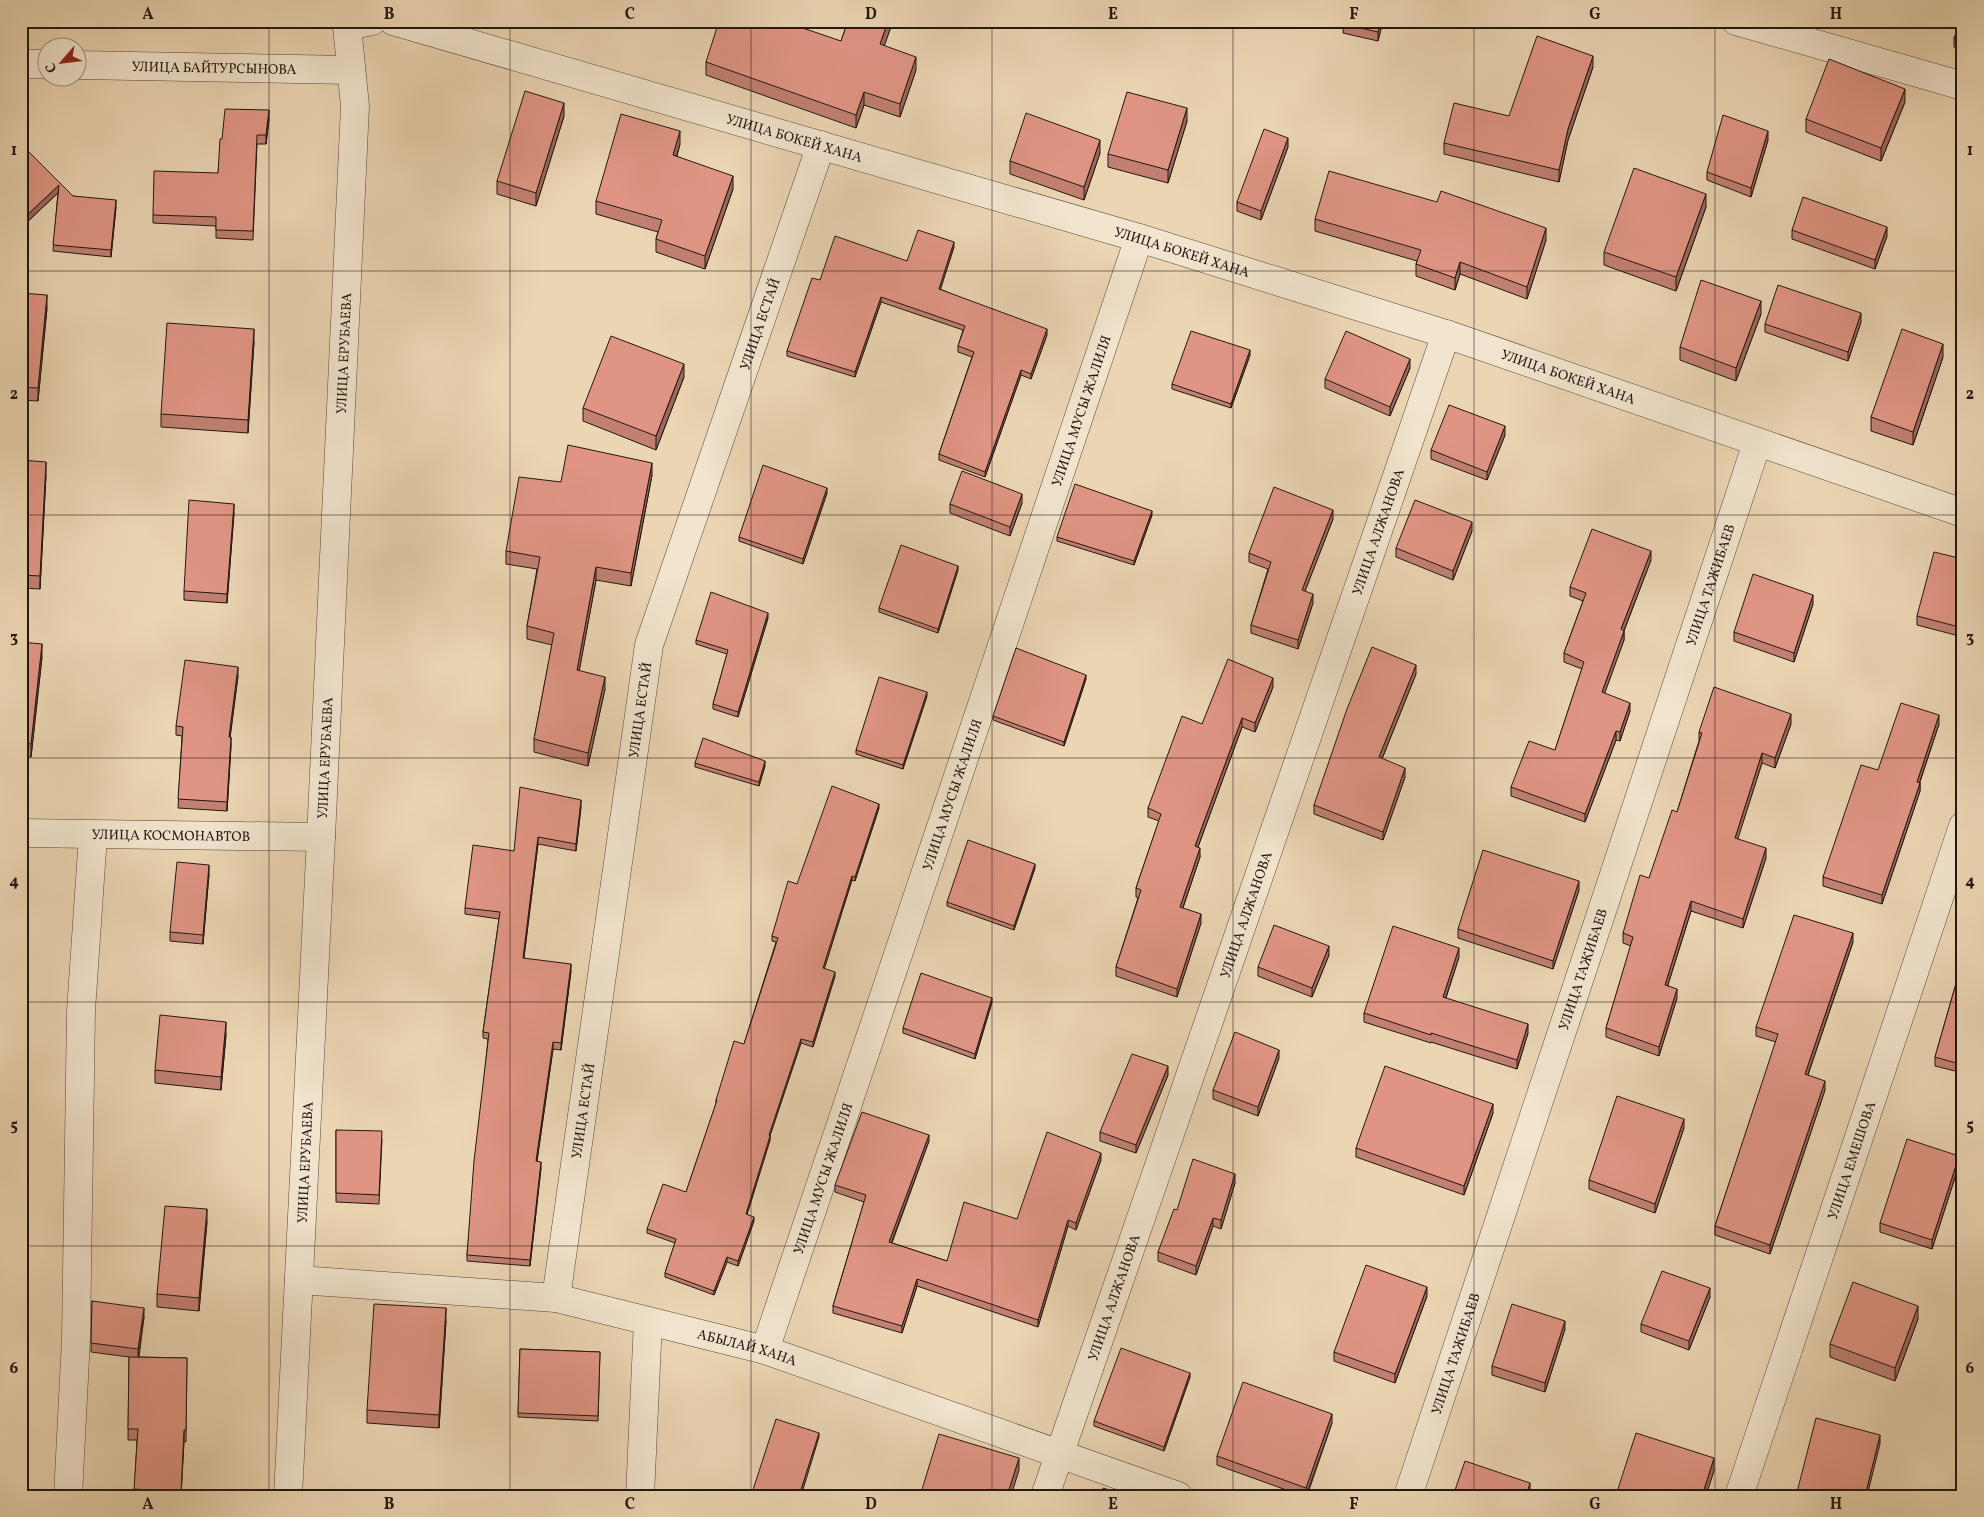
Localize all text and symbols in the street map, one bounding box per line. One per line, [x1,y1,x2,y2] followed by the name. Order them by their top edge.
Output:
[142,4,154,26] text: A
[384,4,395,26] text: B
[625,4,635,26] text: C
[865,4,877,26] text: D
[1108,4,1118,26] text: E
[1349,4,1359,26] text: F
[1589,4,1601,26] text: G
[1830,4,1842,26] text: H
[38,38,88,88] north arrow
[131,58,297,80] street label: УЛИЦА БАЙТУРСЫНОВА
[41,59,62,76] text: С
[724,110,864,168] street label: УЛИЦА БОКЕЙ ХАНА
[11,140,17,162] text: 1
[1967,140,1973,162] text: 1
[1112,223,1252,283] street label: УЛИЦА БОКЕЙ ХАНА
[736,276,785,373] street label: УЛИЦА ЕСТАЙ
[333,292,357,415] street label: УЛИЦА ЕРУБАЕВА
[1048,333,1117,489] street label: УЛИЦА МУСЫ ЖАЛИЛЯ
[1498,346,1638,410] street label: УЛИЦА БОКЕЙ ХАНА
[10,384,18,406] text: 2
[1966,384,1974,406] text: 2
[1348,466,1410,598] street label: УЛИЦА АЛЖАНОВА
[1682,522,1740,649] street label: УЛИЦА ТАЖИБАЕВ
[10,627,18,649] text: 3
[1966,627,1974,649] text: 3
[625,661,657,759] street label: УЛИЦА ЕСТАЙ
[314,697,338,819] street label: УЛИЦА ЕРУБАЕВА
[919,717,988,873] street label: УЛИЦА МУСЫ ЖАЛИЛЯ
[91,826,251,847] street label: УЛИЦА КОСМОНАВТОВ
[1216,849,1278,981] street label: УЛИЦА АЛЖАНОВА
[9,871,19,893] text: 4
[1965,871,1975,893] text: 4
[1555,906,1613,1033] street label: УЛИЦА ТАЖИБАЕВ
[568,1062,600,1160] street label: УЛИЦА ЕСТАЙ
[1824,1099,1881,1222] street label: УЛИЦА ЕМЕШОВА
[294,1101,319,1224] street label: УЛИЦА ЕРУБАЕВА
[790,1101,858,1257] street label: УЛИЦА МУСЫ ЖАЛИЛЯ
[10,1115,18,1137] text: 5
[1966,1115,1974,1137] text: 5
[1084,1232,1146,1364] street label: УЛИЦА АЛЖАНОВА
[1428,1291,1486,1418] street label: УЛИЦА ТАЖИБАЕВ
[695,1325,799,1372] street label: АБЫЛАЙ ХАНА
[10,1358,19,1380] text: 6
[1966,1358,1975,1380] text: 6
[142,1494,154,1516] text: A
[384,1494,395,1516] text: B
[625,1494,635,1516] text: C
[865,1494,877,1516] text: D
[1108,1494,1118,1516] text: E
[1349,1494,1359,1516] text: F
[1589,1494,1601,1516] text: G
[1830,1494,1842,1516] text: H

